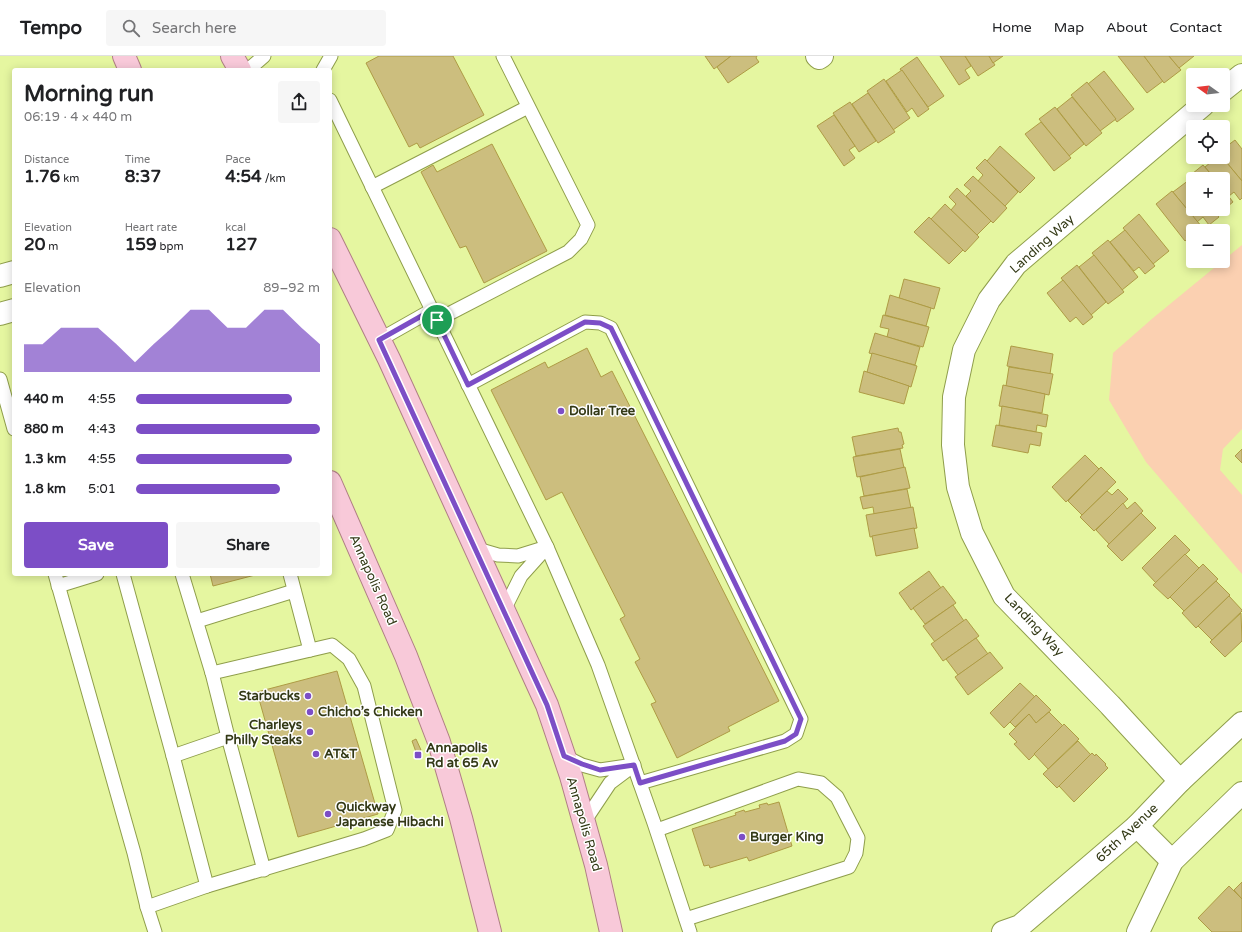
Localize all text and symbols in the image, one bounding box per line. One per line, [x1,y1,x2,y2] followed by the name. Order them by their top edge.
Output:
[106,10,386,46] search box
[20,17,82,39] text: Tempo
[120,17,142,39] icon: search
[152,19,236,37] text: Search here
[992,19,1032,36] text: Home
[1054,19,1084,36] text: Map
[1106,19,1148,36] text: About
[1170,19,1222,36] text: Contact
[1186,68,1230,112] north arrow
[1186,68,1230,268] map controls
[24,81,154,107] text: Morning run
[278,81,320,123] button: share
[24,109,132,125] text: 06:19 · 4 × 440 m
[1186,120,1230,164] button: locate
[24,153,69,166] text: Distance
[125,153,150,166] text: Time
[225,153,251,166] text: Pace
[24,166,60,187] text: 1.76
[125,166,161,187] text: 8:37
[225,166,262,187] text: 4:54
[60,172,79,185] text: km
[262,172,286,185] text: /km
[1186,172,1230,216] button: +
[1007,211,1077,277] street label: Landing Way
[24,221,72,234] text: Elevation
[125,221,177,234] text: Heart rate
[225,221,246,234] text: kcal
[1186,224,1230,268] button: −
[24,234,45,255] text: 20
[125,234,157,255] text: 159
[225,234,257,255] text: 127
[45,240,58,253] text: m
[157,240,184,253] text: bpm
[24,280,81,296] text: Elevation
[263,280,320,296] text: 89–92 m
[420,303,454,337] pin
[426,309,448,331] icon: arrive
[24,391,64,407] text: 440 m
[88,391,116,407] text: 4:55
[569,403,636,419] place label: Dollar Tree
[556,406,566,416] marker: Dollar Tree
[24,421,64,437] text: 880 m
[88,421,116,437] text: 4:43
[24,451,66,467] text: 1.3 km
[88,451,116,467] text: 4:55
[24,481,66,497] text: 1.8 km
[88,481,116,497] text: 5:01
[24,522,168,568] button: Save
[176,522,320,568] button: Share
[346,532,400,628] street label: Annapolis Road
[1001,590,1067,660] street label: Landing Way
[239,688,300,704] place label: Starbucks
[303,691,313,701] marker: Starbucks
[318,704,423,720] place label: Chicho’s Chicken
[305,707,315,717] marker: Chicho’s Chicken
[225,717,302,748] place label: Charleys Philly Steaks
[305,727,315,737] marker: Charleys Philly Steaks
[426,740,498,771] place label: Annapolis Rd at 65 Av
[324,746,358,762] place label: AT&T
[311,749,321,759] marker: AT&T
[413,750,423,760] marker: Annapolis Rd at 65 Av
[563,775,605,873] street label: Annapolis Road
[335,799,444,830] place label: Quickway Japanese Hibachi
[1093,800,1161,866] street label: 65th Avenue
[323,809,333,819] marker: Quickway Japanese Hibachi
[750,829,824,845] place label: Burger King
[737,832,747,842] marker: Burger King

